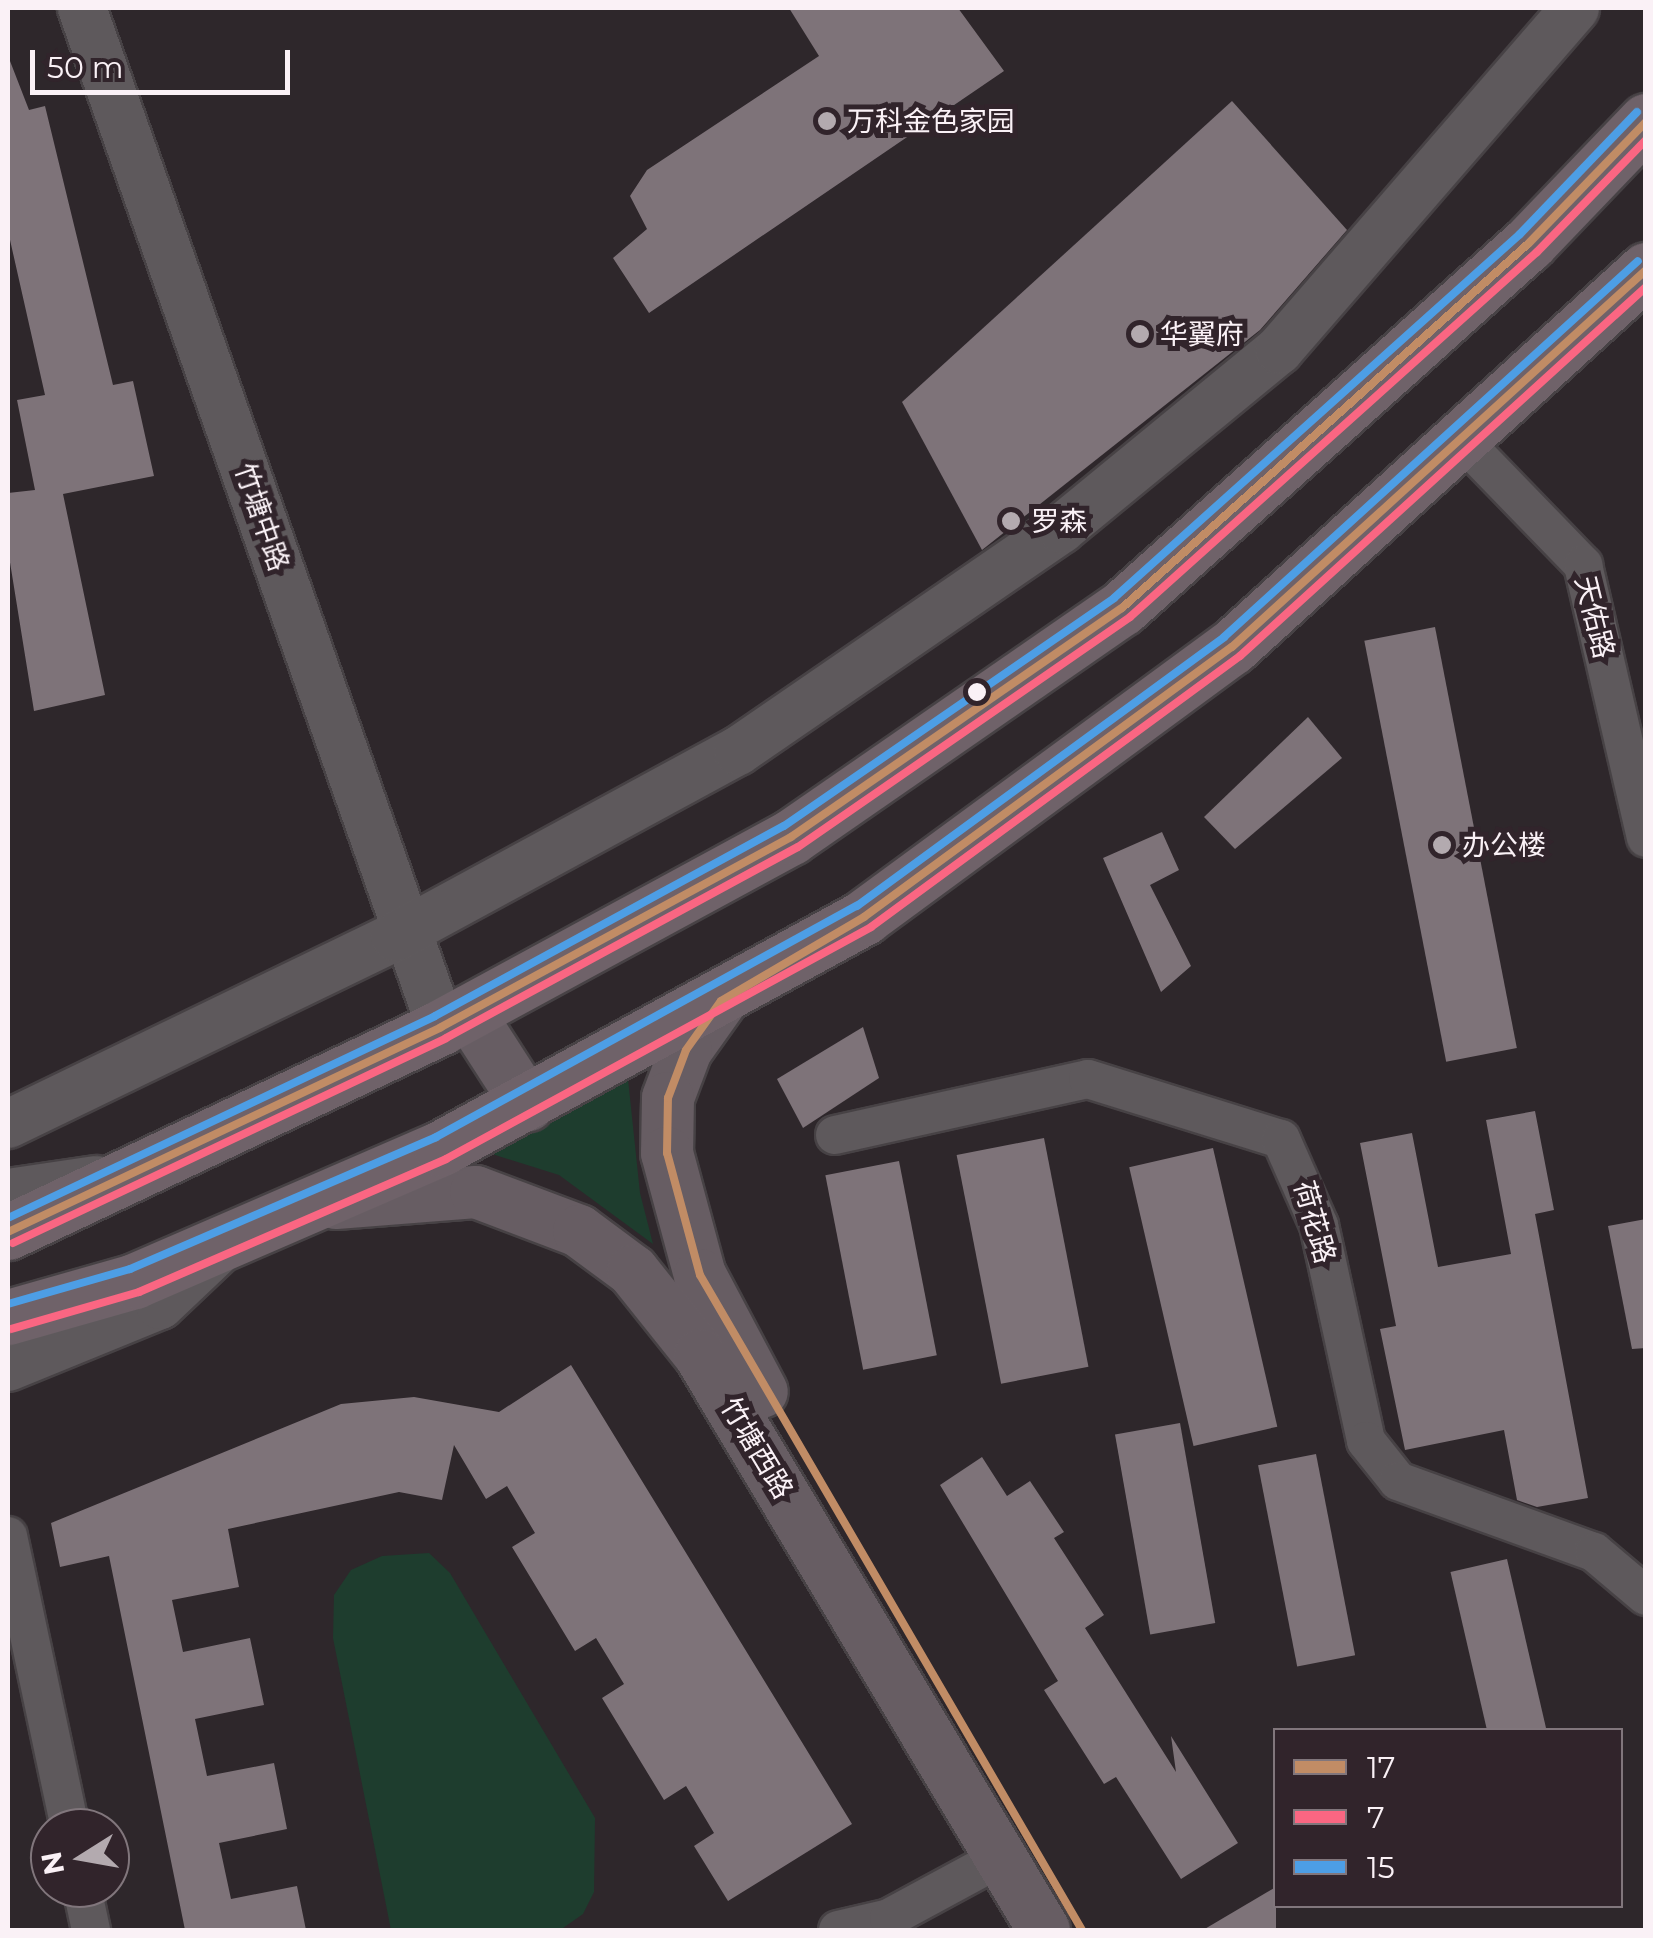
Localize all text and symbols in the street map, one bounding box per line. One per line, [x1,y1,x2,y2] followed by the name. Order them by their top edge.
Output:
[35,30,295,92] scale bar
[47,49,124,86] text: 50 m
[847,104,1015,138] place label: 万科金色家园
[816,110,838,132] marker: 万科金色家园
[1160,317,1244,351] place label: 华翼府
[1129,323,1151,345] marker: 华翼府
[228,459,296,575] street label: 竹塘中路
[1031,504,1087,538] place label: 罗森
[1000,510,1022,532] marker: 罗森
[1569,572,1621,662] street label: 天佑路
[967,682,987,702] unlabelled marker
[1462,828,1546,862] place label: 办公楼
[1431,834,1453,856] marker: 办公楼
[1287,1177,1343,1267] street label: 荷花路
[714,1391,800,1505] street label: 竹塘西路
[1273,1728,1623,1908] legend
[1367,1749,1396,1786] text: 17
[1367,1799,1385,1836] text: 7
[30,1808,130,1908] north arrow
[34,1849,71,1878] text: N
[1367,1849,1395,1886] text: 15

